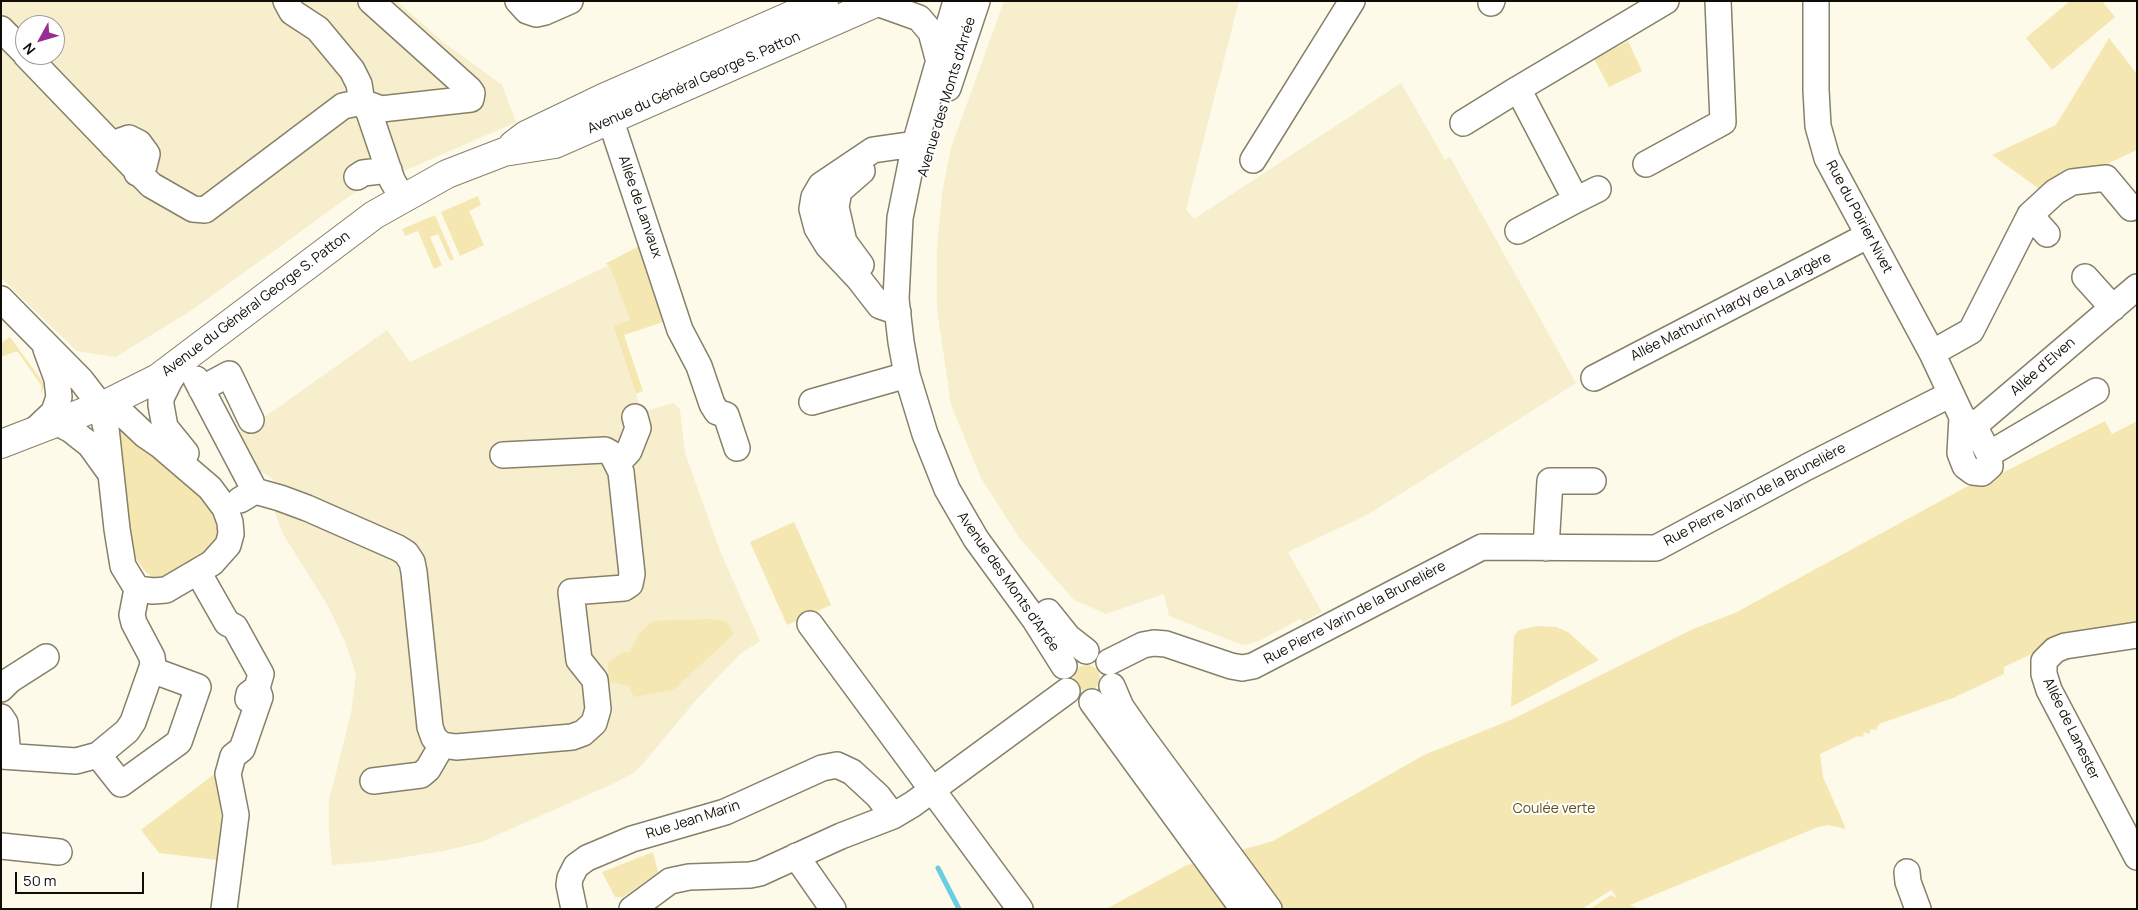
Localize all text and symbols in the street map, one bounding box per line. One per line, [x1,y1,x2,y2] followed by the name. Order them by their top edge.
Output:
[15,15,65,65] north arrow
[915,15,979,179] street label: Avenue des Monts d'Arrée
[585,28,803,138] street label: Avenue du Général George S. Patton
[18,39,39,59] text: N
[615,154,665,260] street label: Allée de Lanvaux
[1822,158,1896,276] street label: Rue du Poirier Nivet
[159,228,353,380] street label: Avenue du Général George S. Patton
[1628,249,1834,365] street label: Allée Mathurin Hardy de La Largère
[2007,334,2079,400] street label: Allée d'Elven
[1661,440,1849,550] street label: Rue Pierre Varin de la Brunelière
[953,509,1063,655] street label: Avenue des Monts d'Arrée
[1261,558,1449,668] street label: Rue Pierre Varin de la Brunelière
[2039,675,2103,783] street label: Allée de Lanester
[644,797,742,843] street label: Rue Jean Marin
[1513,801,1595,817] park label: Coulée verte
[18,862,146,894] scale bar
[23,870,57,891] text: 50 m

